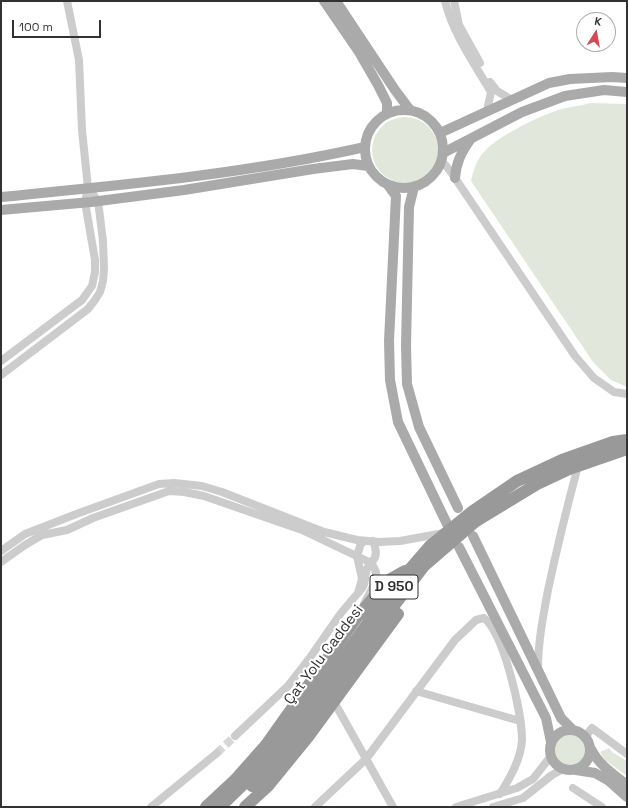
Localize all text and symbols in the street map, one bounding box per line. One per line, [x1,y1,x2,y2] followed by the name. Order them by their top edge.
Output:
[14,12,103,38] scale bar
[576,12,616,52] north arrow
[593,14,603,29] text: K
[19,19,53,35] text: 100 m
[370,575,418,599] road number: D 950
[281,602,367,708] street label: Çat Yolu Caddesi

